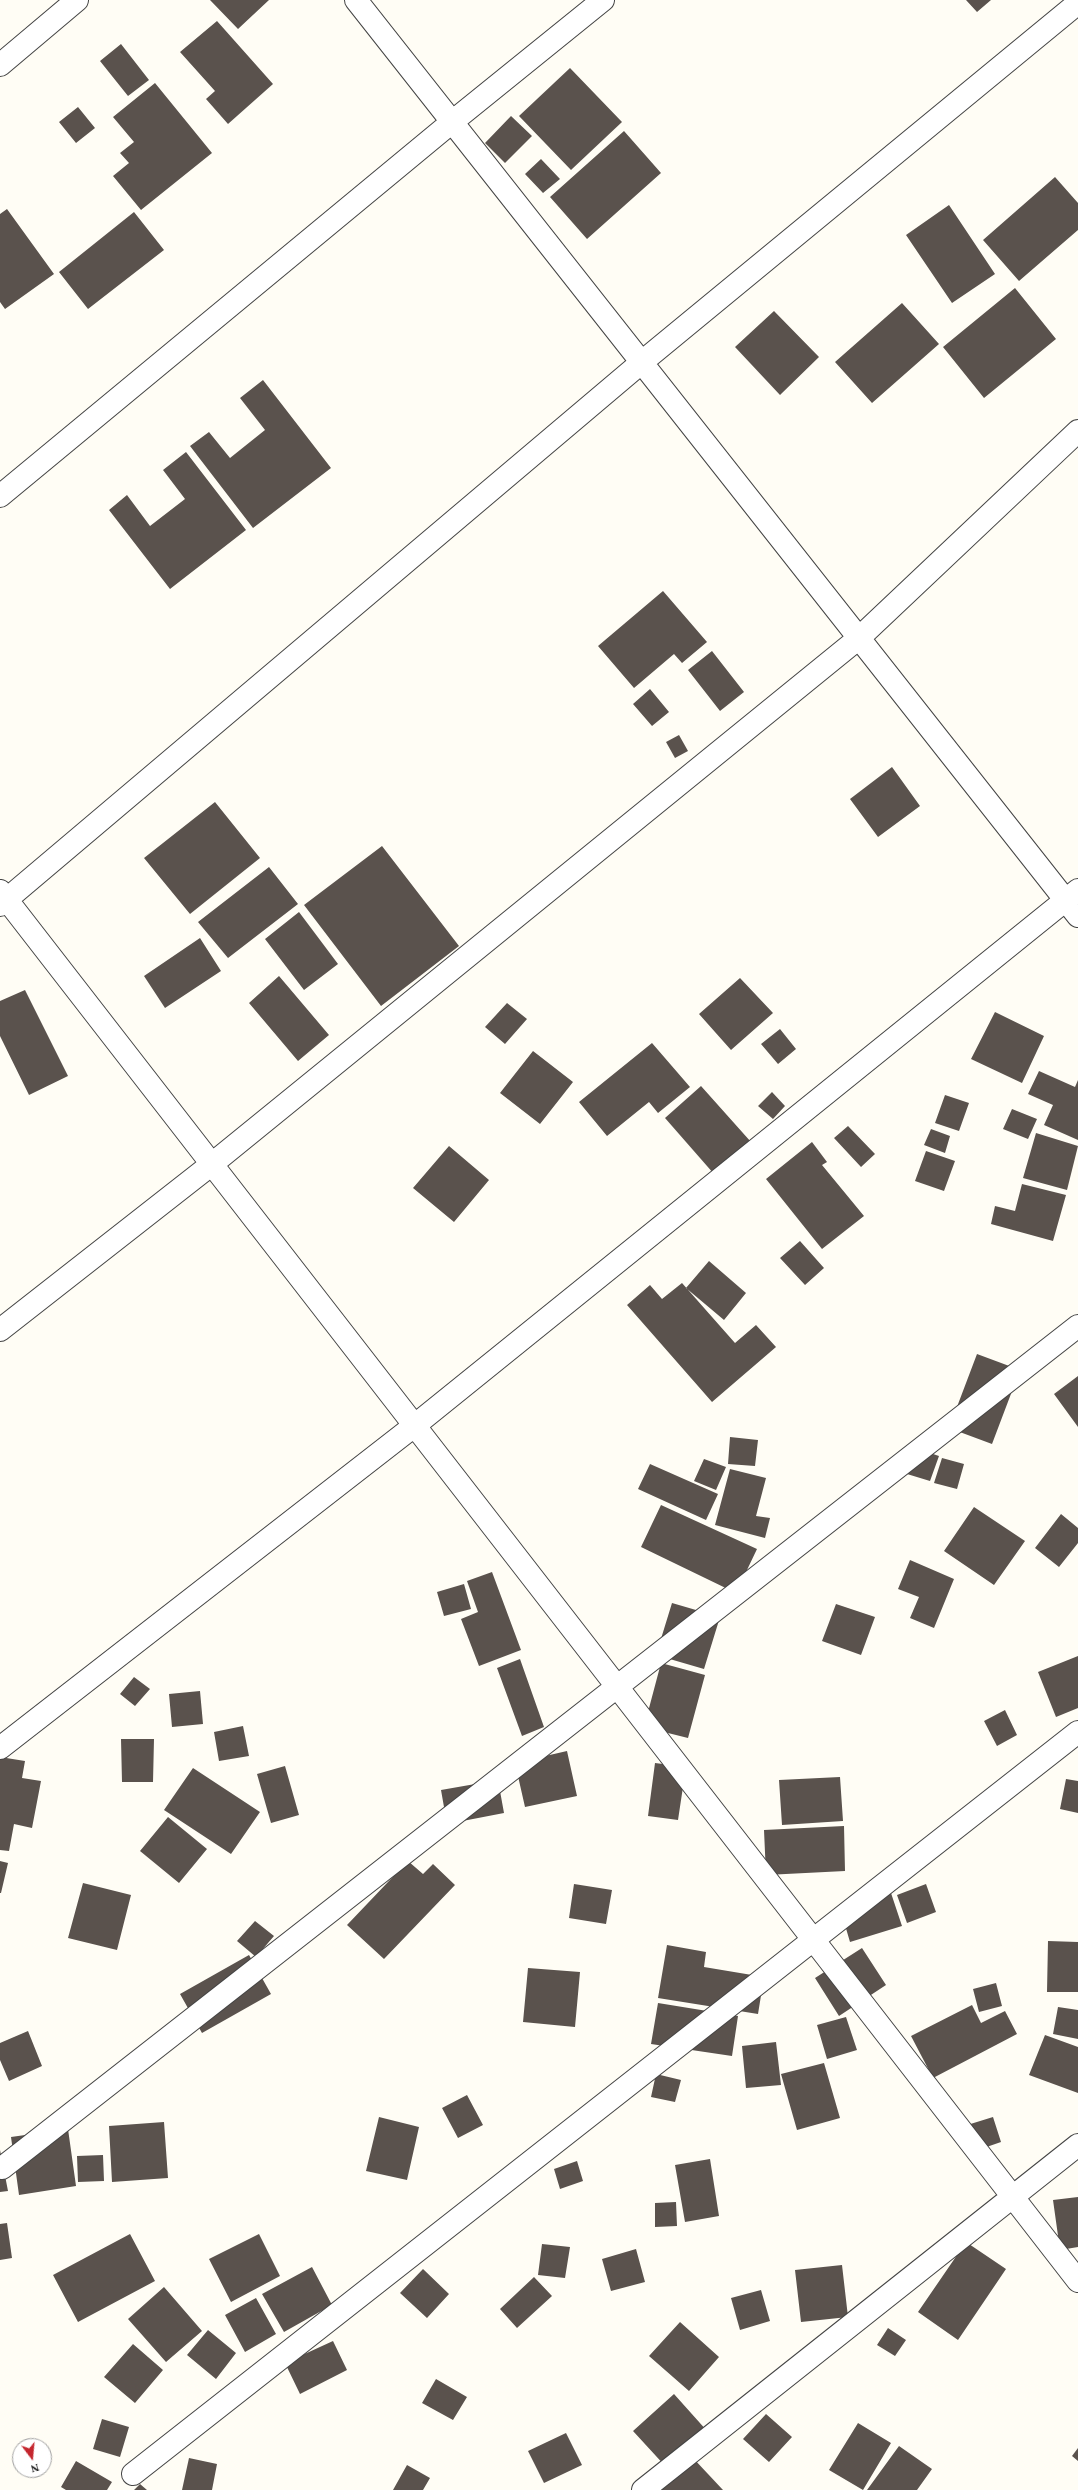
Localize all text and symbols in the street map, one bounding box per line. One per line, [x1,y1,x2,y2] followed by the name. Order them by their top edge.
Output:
[12,2438,52,2478] north arrow
[30,2462,41,2475] text: N

